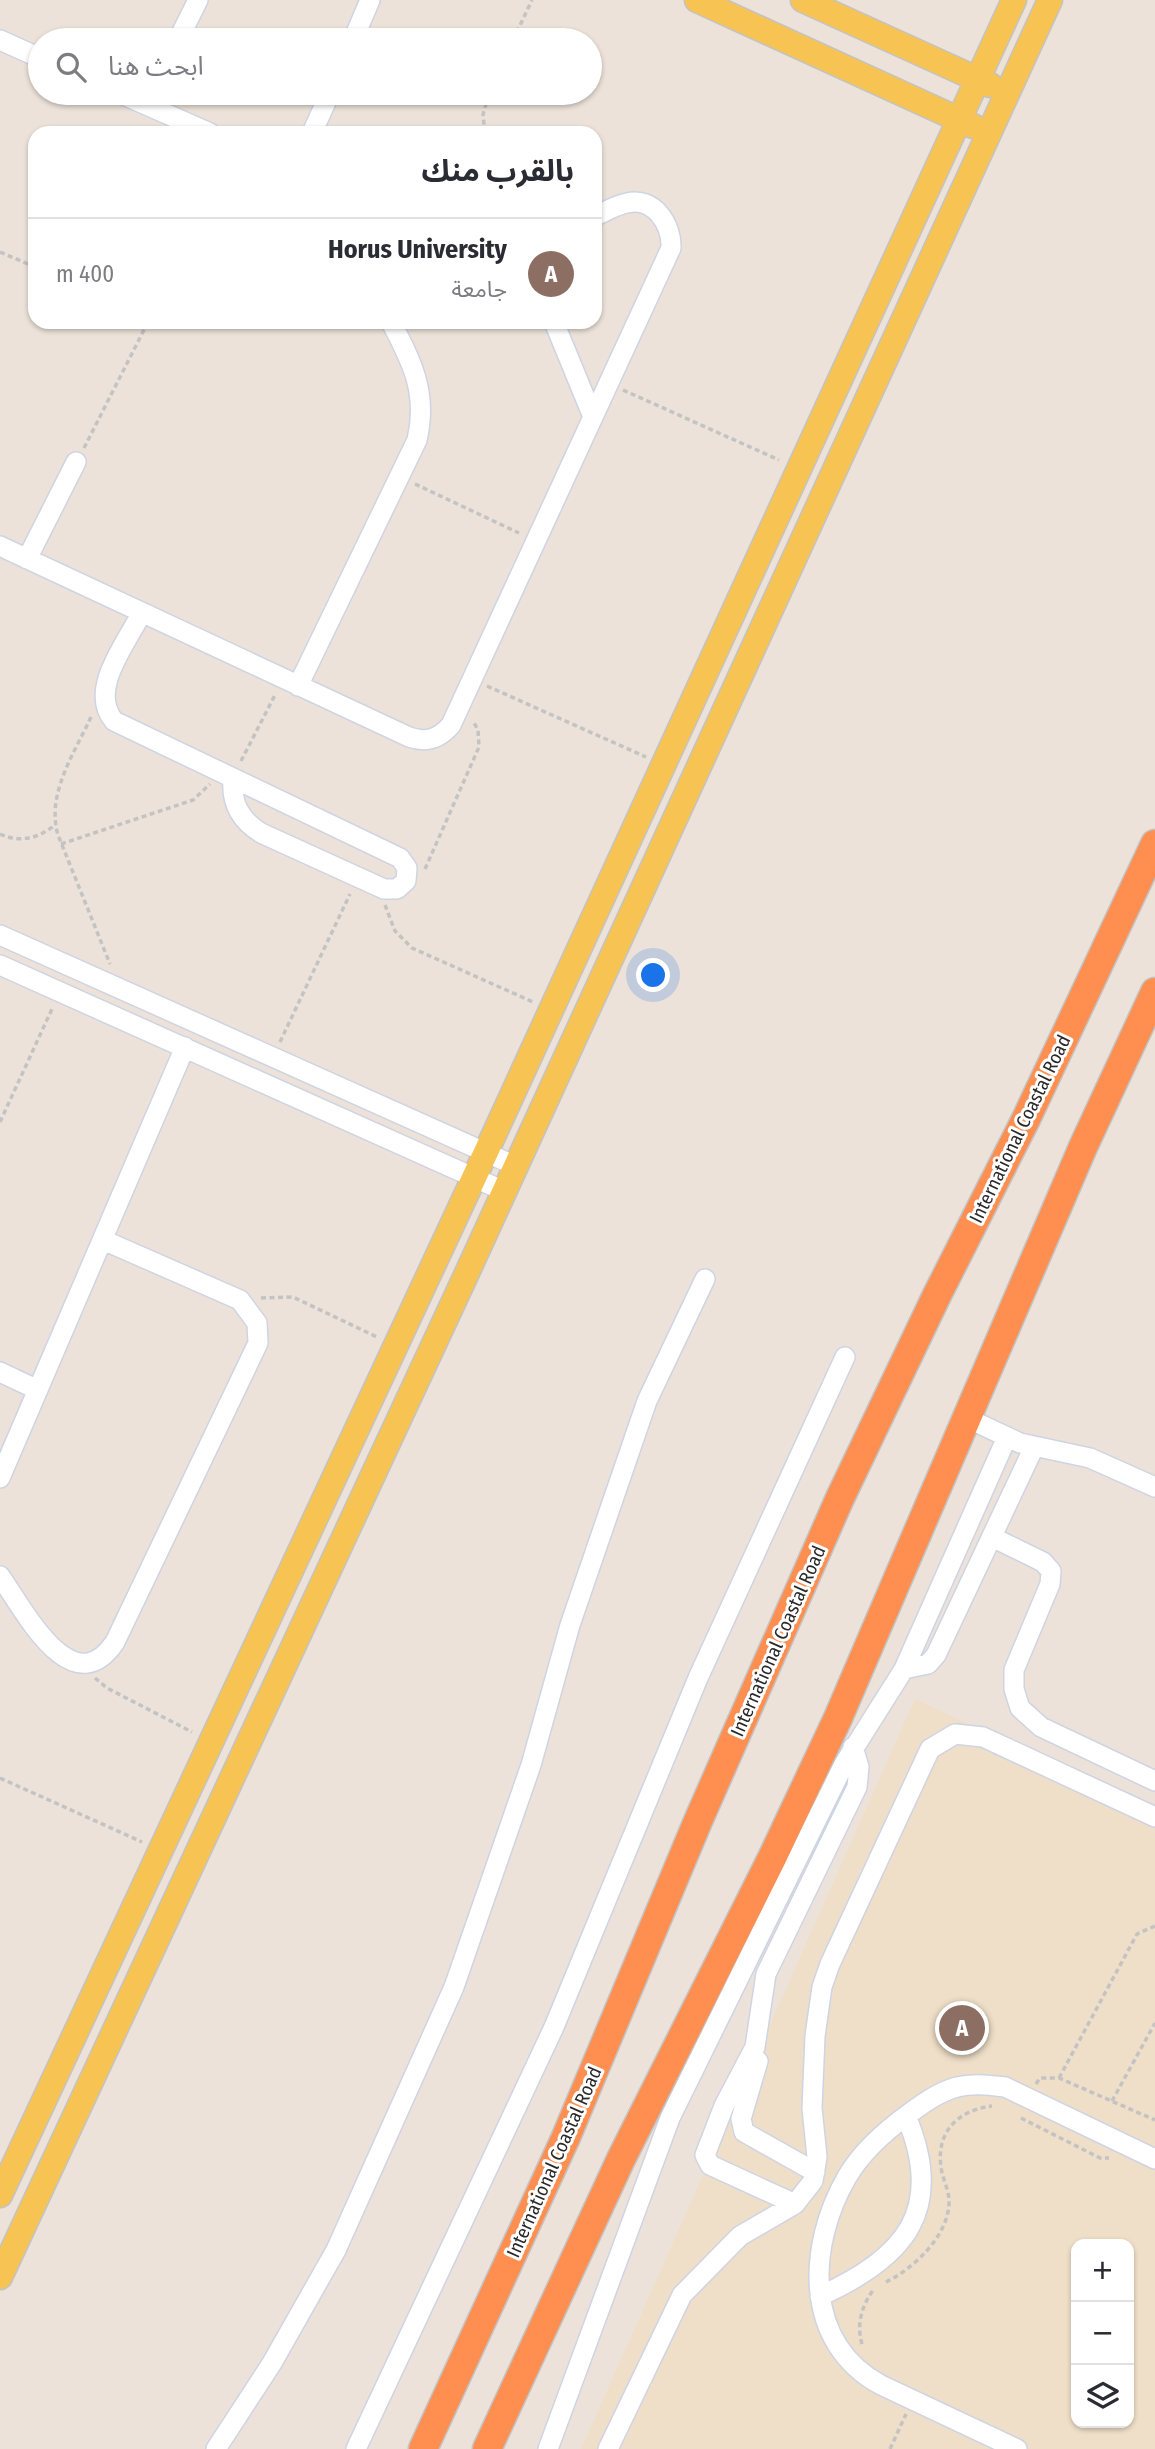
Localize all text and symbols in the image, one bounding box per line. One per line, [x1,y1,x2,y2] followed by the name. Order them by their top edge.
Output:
[28,28,602,105] search box
[52,48,90,86] icon: search
[108,51,204,82] text: ابحث هنا
[422,153,574,189] text: بالقرب منك
[328,234,507,265] text: Horus University
[56,260,114,288] text: 400 m
[545,260,557,288] text: A
[452,275,507,303] text: جامعة
[636,958,670,992] your location
[964,1031,1076,1227] street label: International Coastal Road
[726,1542,830,1740] street label: International Coastal Road
[939,2002,985,2054] pin: A
[502,2063,606,2261] street label: International Coastal Road
[1071,2239,1134,2428] map controls
[1071,2239,1134,2302] button: +
[1071,2302,1134,2365] button: −
[1071,2365,1134,2428] button: layers

